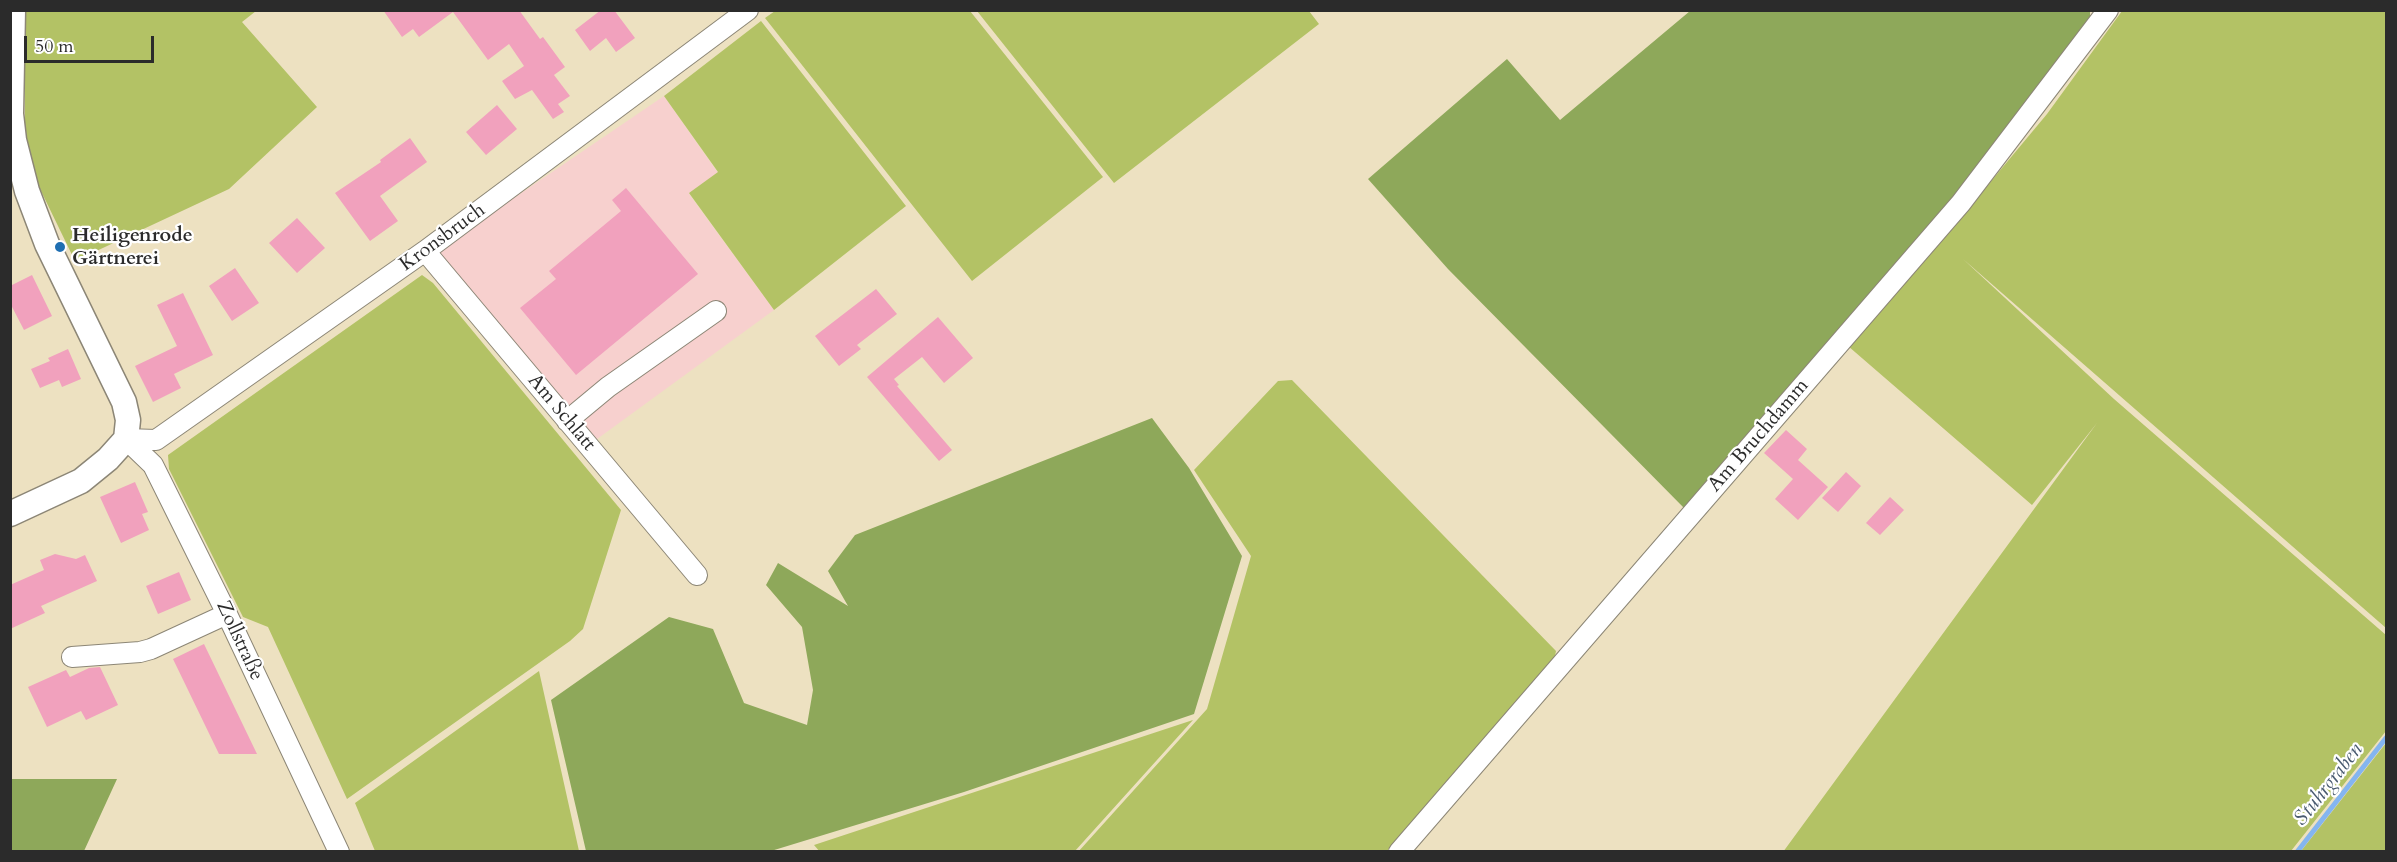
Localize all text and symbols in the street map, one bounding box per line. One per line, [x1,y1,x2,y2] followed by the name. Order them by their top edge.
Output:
[27,24,158,62] scale bar
[35,34,74,59] text: 50 m
[395,199,491,277] street label: Kronsbruch
[72,224,193,271] place label: Heiligenrode Gärtnerei
[53,240,67,254] marker: Heiligenrode Gärtnerei
[522,370,600,456] street label: Am Schlatt
[1703,375,1815,497] street label: Am Bruchdamm
[210,597,268,685] street label: Zollstraße
[2289,739,2369,831] water label: Stuhrgraben

